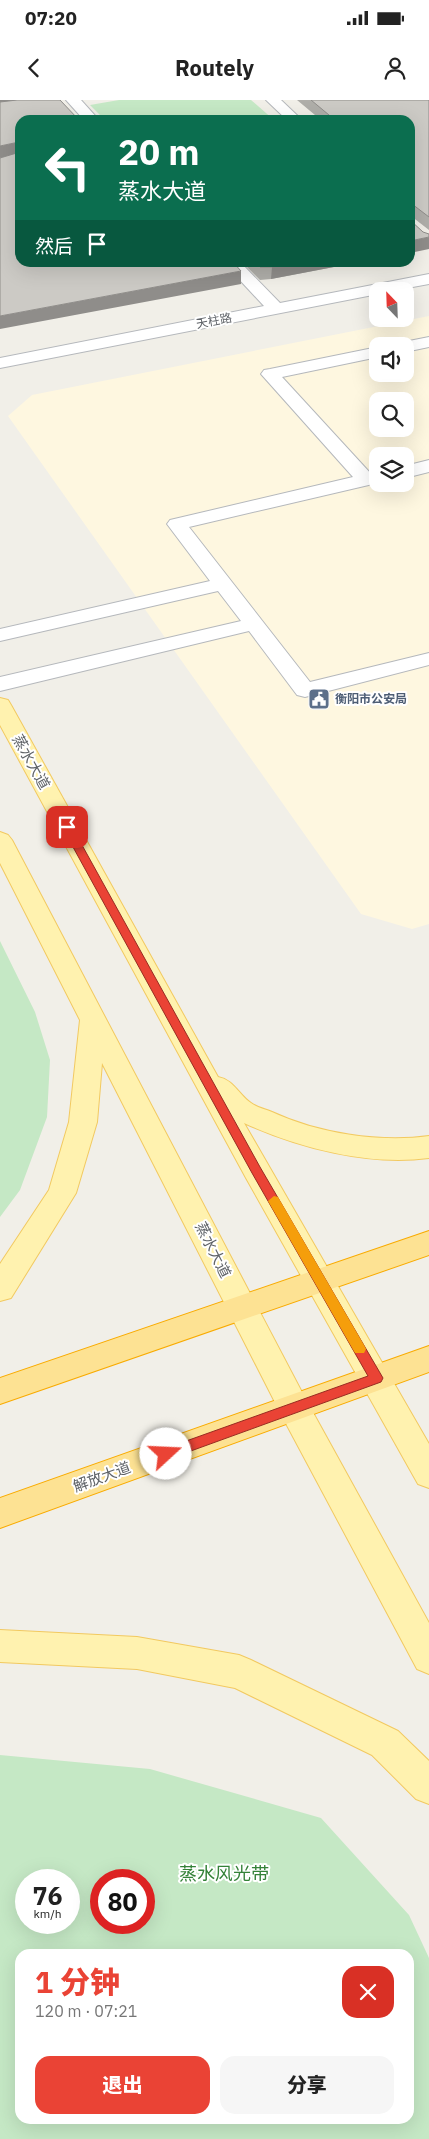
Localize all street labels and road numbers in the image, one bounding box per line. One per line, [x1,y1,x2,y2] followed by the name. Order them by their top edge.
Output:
[195,310,233,331] street label: 天柱路
[9,731,54,793] street label: 蒸水大道
[191,1219,236,1281] street label: 蒸水大道
[70,1457,133,1496] street label: 解放大道

